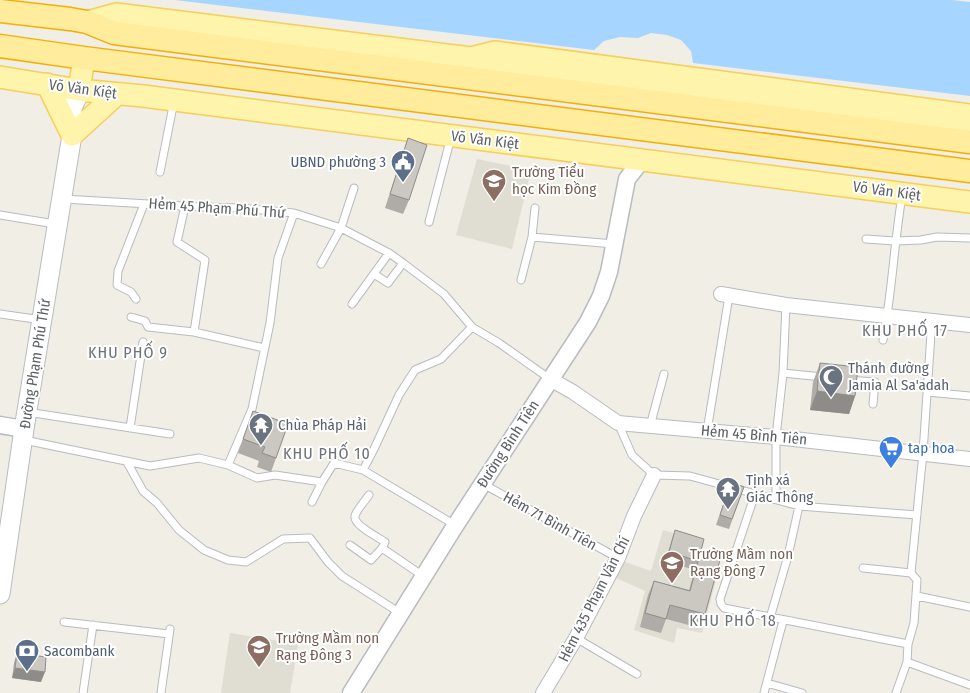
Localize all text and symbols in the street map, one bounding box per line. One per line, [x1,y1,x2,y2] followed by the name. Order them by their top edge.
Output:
[48,75,118,103] street label: Võ Văn Kiệt
[450,127,520,153] street label: Võ Văn Kiệt
[390,149,416,183] public building icon: UBND phường 3
[290,153,386,171] place label: UBND phường 3
[512,163,596,198] place label: Trường Tiểu học Kim Đồng
[481,168,507,202] school or university icon: Trường Tiểu học Kim Đồng
[852,177,922,205] street label: Võ Văn Kiệt
[148,194,287,222] street label: Hẻm 45 Phạm Phú Thứ
[16,297,54,430] street label: Đường Phạm Phú Thứ
[862,318,948,340] district label: KHU PHỐ 17
[88,340,168,362] district label: KHU PHỐ 9
[848,359,949,394] place label: Thánh đường Jamia Al Sa'adah
[818,364,844,398] mosque icon: Thánh đường Jamia Al Sa'adah
[473,397,543,491] street label: Đường Bình Tiên
[248,412,274,446] temple icon: Chùa Pháp Hải
[278,416,367,434] place label: Chùa Pháp Hải
[700,421,808,449] street label: Hẻm 45 Bình Tiên
[878,435,904,469] supermarket icon: tap hoa
[908,439,955,457] place label: tap hoa
[283,441,371,463] district label: KHU PHỐ 10
[746,471,813,506] place label: Tịnh xá Giác Thông
[715,476,741,510] temple icon: Tịnh xá Giác Thông
[500,488,600,554] street label: Hẻm 71 Bình Tiên
[555,533,634,665] street label: Hẻm 435 Phạm Văn Chí
[690,545,793,580] place label: Trường Mầm non Rạng Đông 7
[659,550,685,584] school or university icon: Trường Mầm non Rạng Đông 7
[689,608,777,630] district label: KHU PHỐ 18
[276,629,379,664] place label: Trường Mầm non Rạng Đông 3
[246,634,272,668] school or university icon: Trường Mầm non Rạng Đông 3
[14,638,40,672] bank icon: Sacombank
[44,642,114,660] place label: Sacombank

